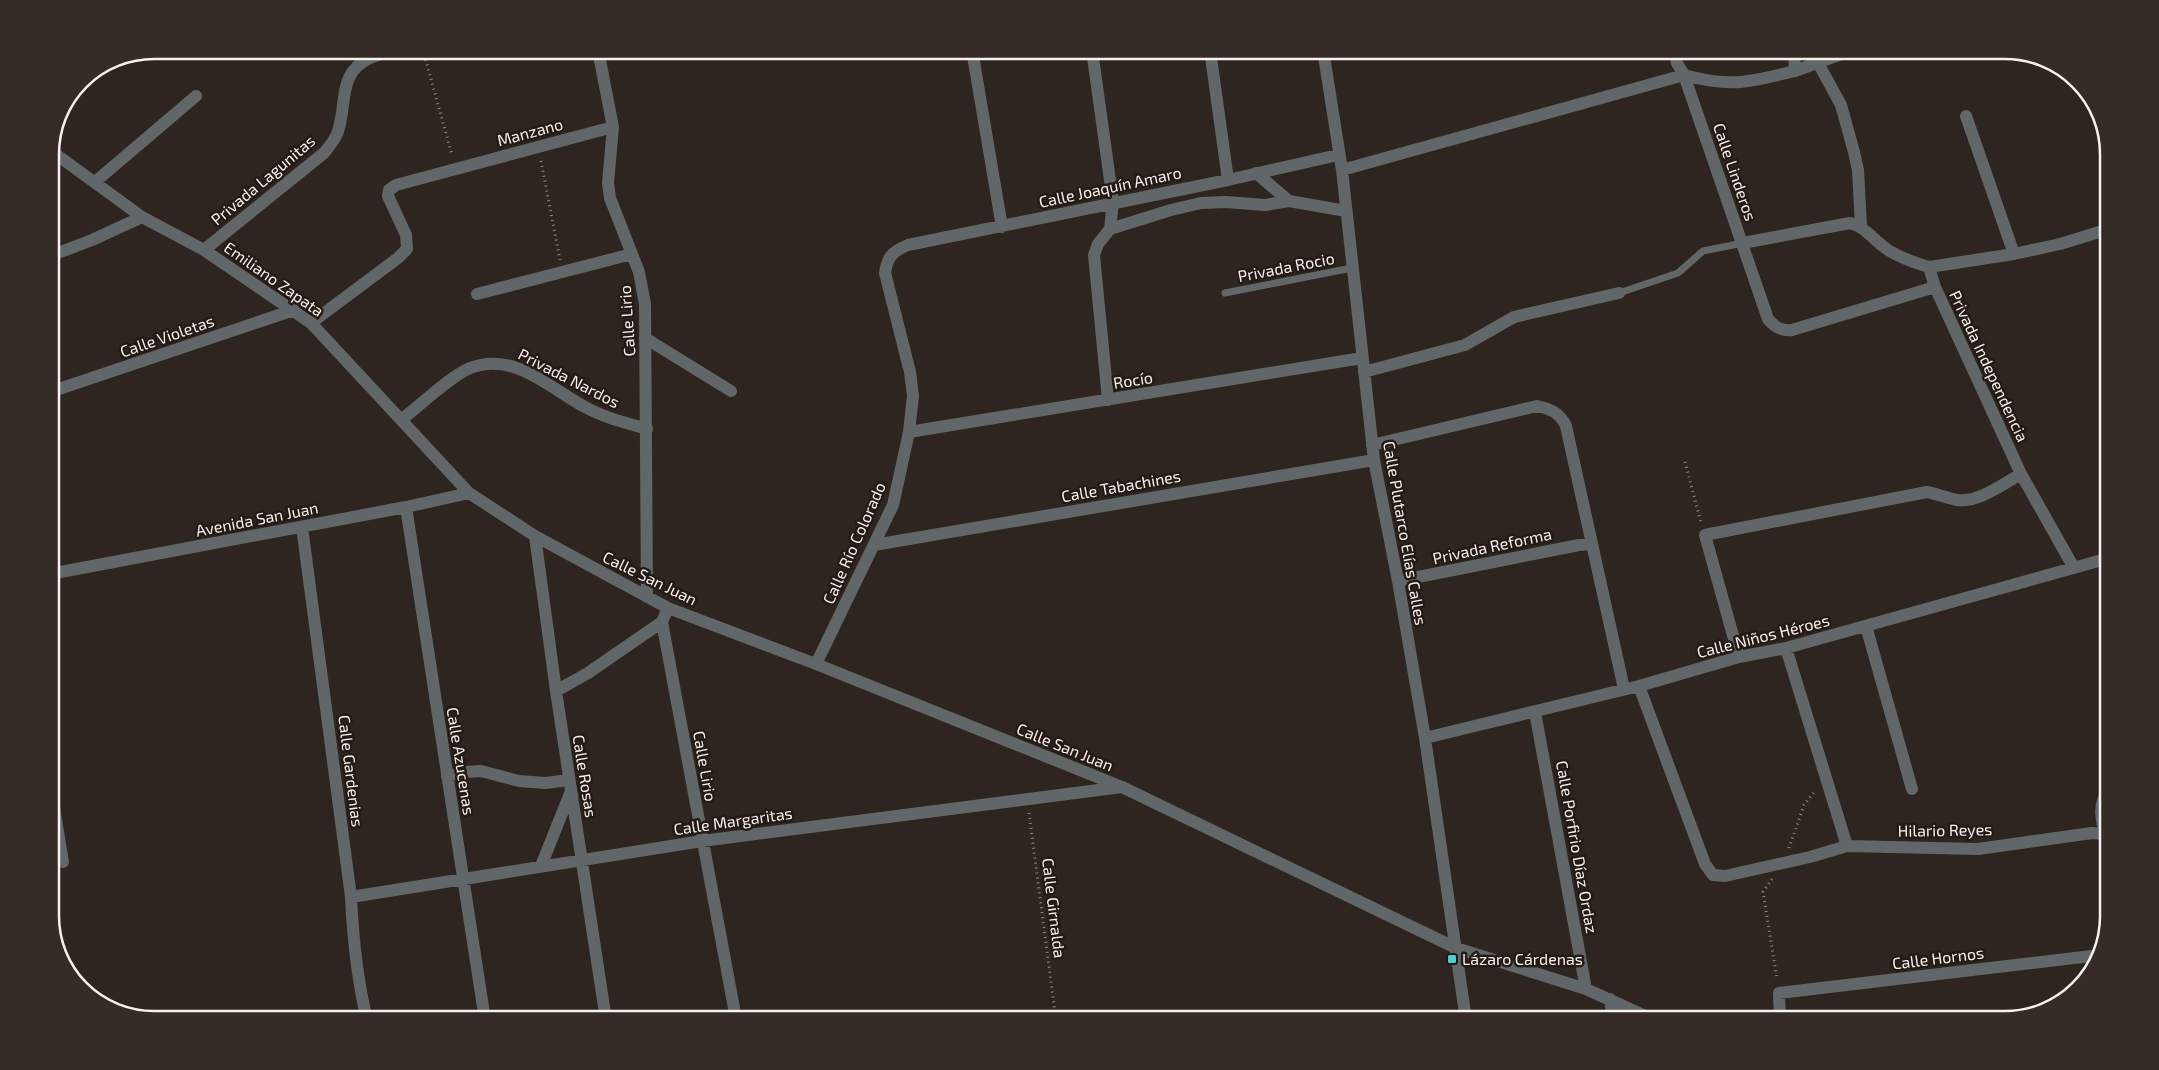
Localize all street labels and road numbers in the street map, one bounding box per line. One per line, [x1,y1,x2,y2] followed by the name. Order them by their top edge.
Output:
[495,114,565,149] street label: Manzano
[1710,120,1761,223] street label: Calle Linderos
[207,131,319,229] street label: Privada Lagunitas
[1037,162,1183,211] street label: Calle Joaquín Amaro
[221,237,328,320] street label: Emiliano Zapata
[1236,248,1336,285] street label: Privada Rocio
[615,285,638,357] street label: Calle Lirio
[1946,287,2033,444] street label: Privada Independencia
[117,311,216,361] street label: Calle Violetas
[515,344,623,411] street label: Privada Nardos
[1112,367,1154,392] street label: Rocío
[1380,439,1431,626] street label: Calle Plutarco Elías Calles
[1060,466,1182,505] street label: Calle Tabachines
[818,479,889,607] street label: Calle Río Colorado
[194,497,320,540] street label: Avenida San Juan
[1431,524,1553,567] street label: Privada Reforma
[600,547,700,609] street label: Calle San Juan
[1695,610,1831,661] street label: Calle Niños Héroes
[444,706,479,816] street label: Calle Azucenas
[335,714,368,828] street label: Calle Gardenias
[1014,719,1116,775] street label: Calle San Juan
[690,729,721,803] street label: Calle Lirio
[570,733,601,819] street label: Calle Rosas
[1553,759,1602,935] street label: Calle Porfirio Díaz Ordaz
[672,803,794,838] street label: Calle Margaritas
[1897,819,1992,840] street label: Hilario Reyes
[1039,857,1070,959] street label: Calle Girnalda
[1891,942,1985,973] street label: Calle Hornos

